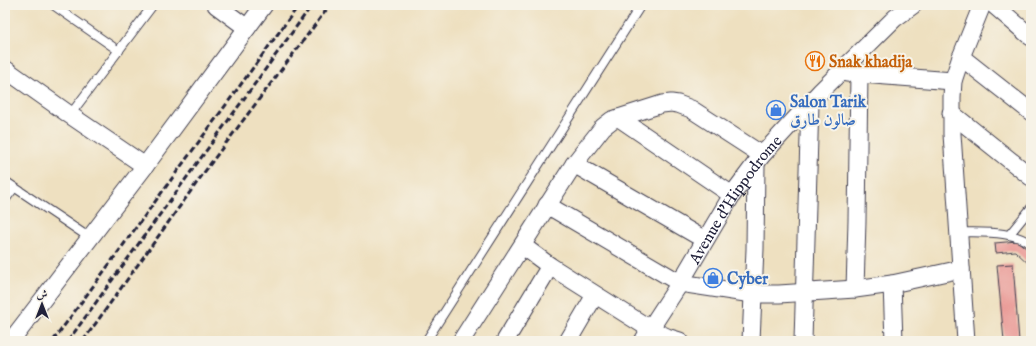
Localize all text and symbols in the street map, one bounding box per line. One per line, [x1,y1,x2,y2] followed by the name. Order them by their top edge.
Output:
[804,50,826,72] restaurant icon: Snak khadija
[829,53,913,73] place label: Snak khadija
[790,93,867,131] place label: Salon Tarik صالون طارق
[765,99,787,121] shop icon: Salon Tarik صالون طارق
[685,132,787,269] street label: Avenue d'Hippodrome
[702,267,724,289] shop icon: Cyber
[727,270,768,290] place label: Cyber
[22,284,62,324] north arrow
[37,288,48,302] text: ش

